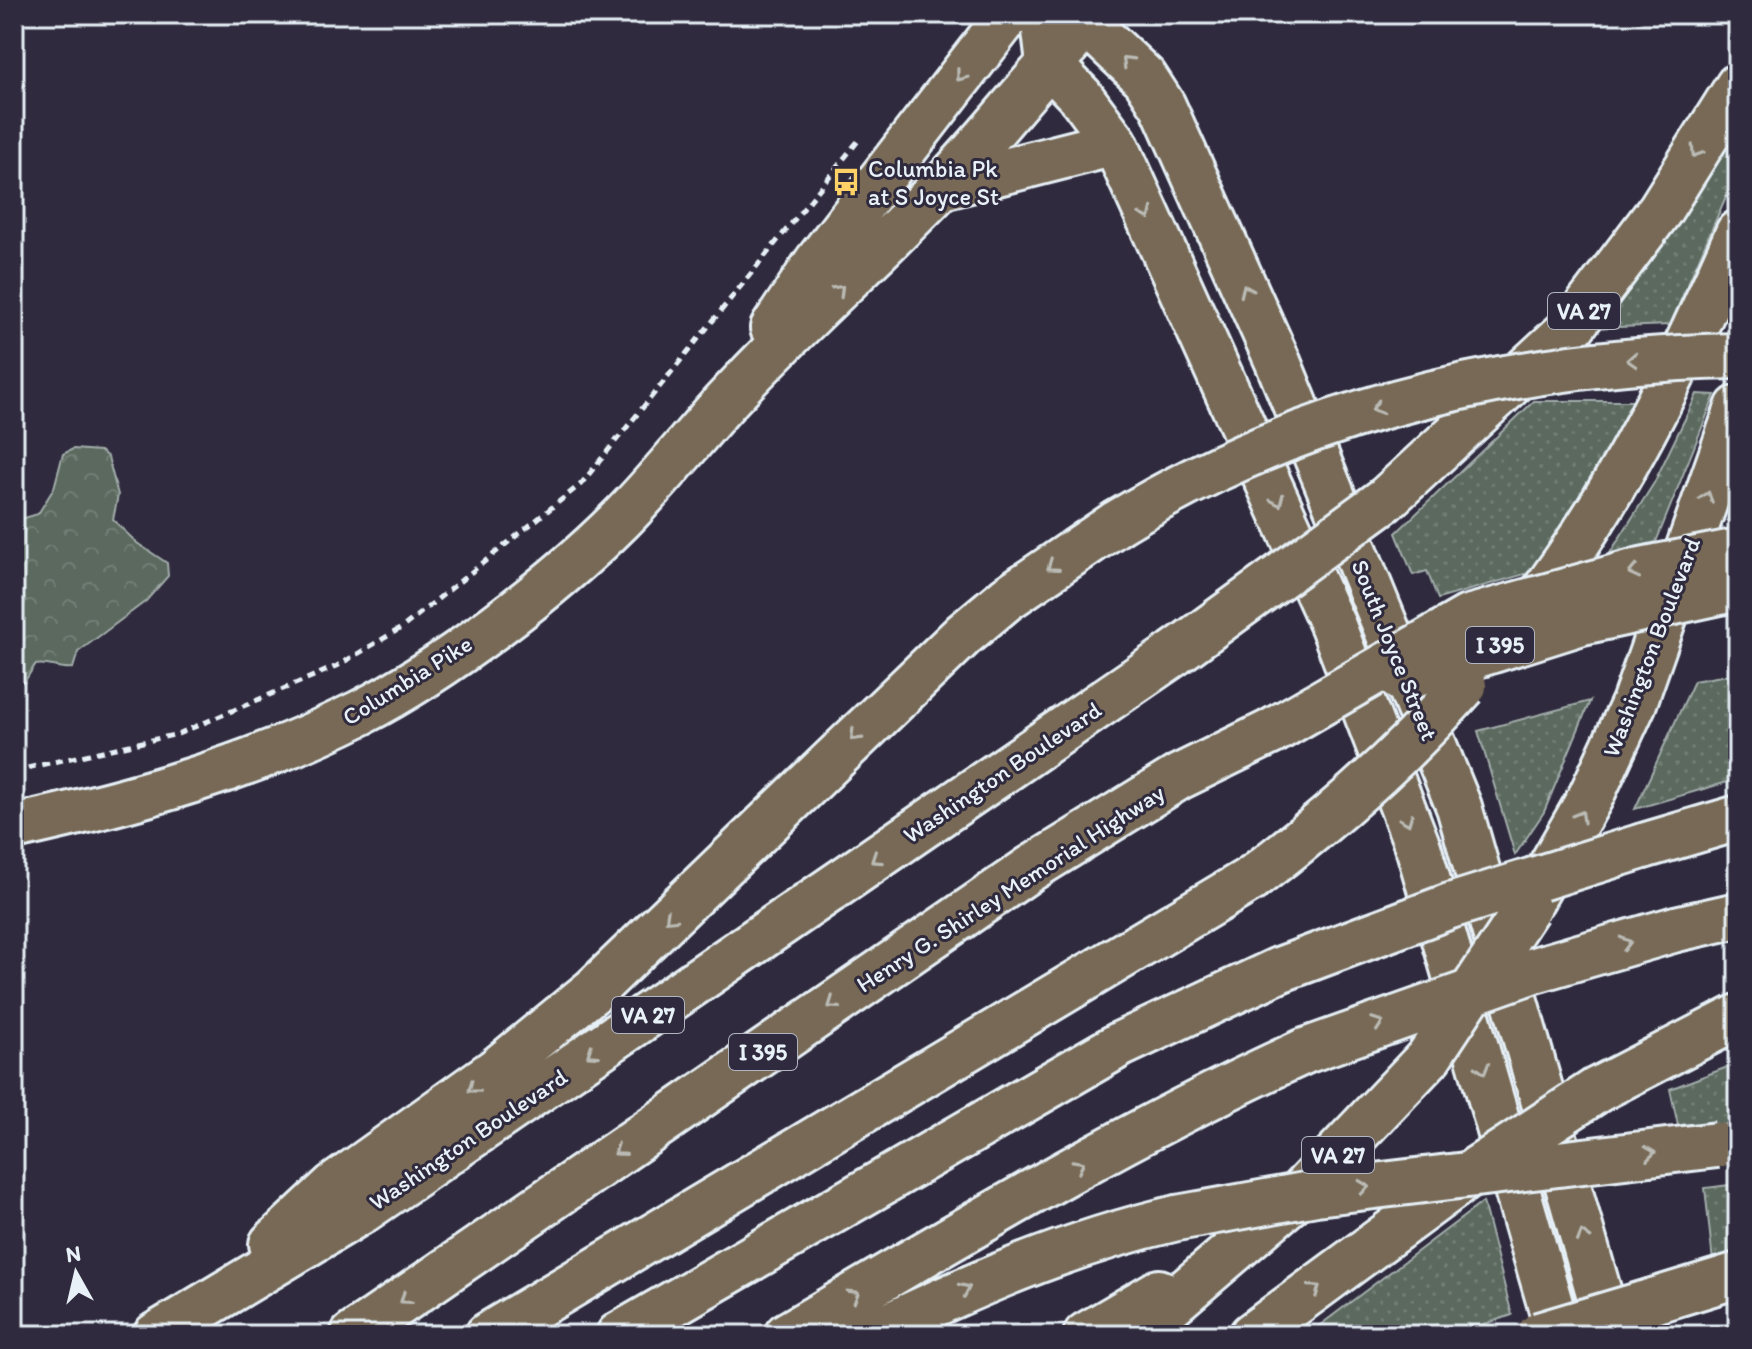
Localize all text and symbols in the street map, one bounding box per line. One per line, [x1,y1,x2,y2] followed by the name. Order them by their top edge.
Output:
[1122,56,1136,70] one-way arrow
[957,67,971,82] one-way arrow
[1691,143,1706,158] one-way arrow
[868,154,999,211] place label: Columbia Pk at S Joyce St
[831,167,861,197] bus stop icon: Columbia Pk at S Joyce St
[1137,205,1153,220] one-way arrow
[829,284,844,299] one-way arrow
[1239,284,1255,299] one-way arrow
[1548,293,1620,329] road number: VA 27
[1625,352,1638,369] one-way arrow
[1371,399,1385,415] one-way arrow
[1697,491,1713,505] one-way arrow
[1269,493,1285,507] one-way arrow
[1596,533,1706,761] street label: Washington Boulevard
[1346,555,1444,745] street label: South Joyce Street
[1046,556,1061,571] one-way arrow
[1628,563,1642,580] one-way arrow
[1466,627,1534,663] road number: I 395
[337,629,477,731] street label: Columbia Pike
[897,695,1107,849] street label: Washington Boulevard
[850,727,864,741] one-way arrow
[851,777,1169,999] street label: Henry G. Shirley Memorial Highway
[1570,810,1586,825] one-way arrow
[1397,812,1414,826] one-way arrow
[870,849,885,864] one-way arrow
[665,909,679,923] one-way arrow
[1618,936,1632,953] one-way arrow
[827,994,841,1009] one-way arrow
[612,997,684,1033] road number: VA 27
[1370,1017,1384,1033] one-way arrow
[729,1034,797,1070] road number: I 395
[587,1043,601,1058] one-way arrow
[1474,1061,1490,1075] one-way arrow
[363,1062,573,1216] street label: Washington Boulevard
[468,1078,482,1092] one-way arrow
[1302,1137,1374,1173] road number: VA 27
[613,1141,627,1156] one-way arrow
[1643,1145,1657,1162] one-way arrow
[1071,1159,1085,1174] one-way arrow
[1358,1179,1371,1196] one-way arrow
[1576,1229,1592,1243] one-way arrow
[36,1233,116,1313] north arrow
[64,1239,83,1268] text: N
[957,1283,971,1299] one-way arrow
[1306,1284,1320,1298] one-way arrow
[399,1289,413,1304] one-way arrow
[845,1289,860,1305] one-way arrow

